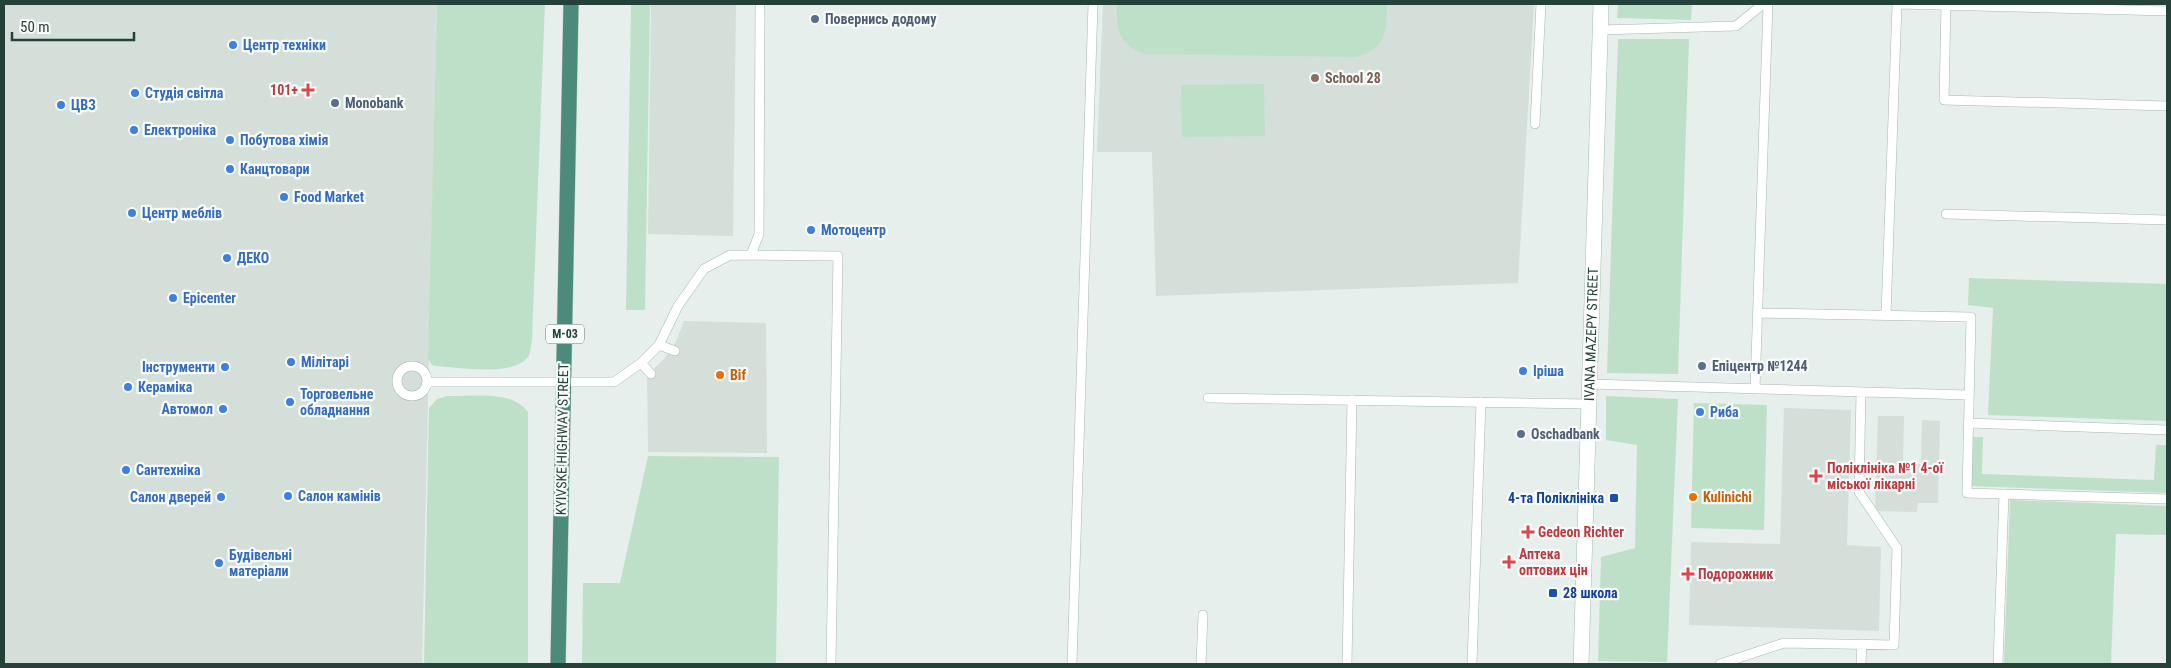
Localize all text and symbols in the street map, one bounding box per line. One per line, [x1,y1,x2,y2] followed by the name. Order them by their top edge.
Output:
[12,10,135,42] scale bar
[825,11,937,27] place label: Повернись додому
[809,13,821,25] marker: Повернись додому
[20,18,50,36] text: 50 m
[243,37,326,53] place label: Центр техніки
[227,39,239,51] marker: Центр техніки
[1325,70,1381,86] place label: School 28
[1309,72,1321,84] marker: School 28
[270,82,298,98] place label: 101+
[302,84,314,96] marker: 101+
[145,85,224,101] place label: Студія світла
[129,87,141,99] marker: Студія світла
[345,95,404,111] place label: Monobank
[71,97,96,113] place label: ЦВЗ
[329,97,341,109] marker: Monobank
[55,99,67,111] marker: ЦВЗ
[144,122,216,138] place label: Електроніка
[128,124,140,136] marker: Електроніка
[240,132,328,148] place label: Побутова хімія
[224,134,236,146] marker: Побутова хімія
[240,161,310,177] place label: Канцтовари
[224,163,236,175] marker: Канцтовари
[294,189,364,205] place label: Food Market
[278,191,290,203] marker: Food Market
[142,205,222,221] place label: Центр меблів
[126,207,138,219] marker: Центр меблів
[821,222,886,238] place label: Мотоцентр
[805,224,817,236] marker: Мотоцентр
[237,250,269,266] place label: ДЕКО
[221,252,233,264] marker: ДЕКО
[1581,267,1601,401] street label: IVANA MAZEPY STREET
[183,290,236,306] place label: Epicenter
[167,292,179,304] marker: Epicenter
[546,324,584,344] road number: М-03
[301,354,349,370] place label: Мілітарі
[285,356,297,368] marker: Мілітарі
[1712,358,1808,374] place label: Епіцентр №1244
[142,359,215,375] place label: Інструменти
[1696,360,1708,372] marker: Епіцентр №1244
[219,361,231,373] marker: Інструменти
[553,363,571,515] street label: KYIVSKE HIGHWAY STREET
[1533,363,1564,379] place label: Іріша
[1517,365,1529,377] marker: Іріша
[730,367,746,383] place label: Bif
[714,369,726,381] marker: Bif
[138,379,193,395] place label: Кераміка
[122,381,134,393] marker: Кераміка
[300,386,374,418] place label: Торговельне обладнання
[284,396,296,408] marker: Торговельне обладнання
[161,401,213,417] place label: Автомол
[217,403,229,415] marker: Автомол
[1710,404,1739,420] place label: Риба
[1694,406,1706,418] marker: Риба
[1531,426,1600,442] place label: Oschadbank
[1515,428,1527,440] marker: Oschadbank
[1827,460,1945,492] place label: Поліклініка №1 4-ої міської лікарні
[136,462,201,478] place label: Сантехніка
[120,464,132,476] marker: Сантехніка
[1809,469,1823,483] marker: Поліклініка №1 4-ої міської лікарні
[298,488,381,504] place label: Салон камінів
[130,489,211,505] place label: Салон дверей
[1703,489,1752,505] place label: Kulinichi
[282,490,294,502] marker: Салон камінів
[1508,490,1604,506] place label: 4-та Поліклініка
[215,491,227,503] marker: Салон дверей
[1687,491,1699,503] marker: Kulinichi
[1608,492,1620,504] marker: 4-та Поліклініка
[1538,524,1624,540] place label: Gedeon Richter
[1522,526,1534,538] marker: Gedeon Richter
[1519,546,1588,578] place label: Аптека оптових цін
[229,547,292,579] place label: Будівельні матеріали
[1503,556,1515,568] marker: Аптека оптових цін
[213,557,225,569] marker: Будівельні матеріали
[1698,566,1773,582] place label: Подорожник
[1682,568,1694,580] marker: Подорожник
[1563,585,1618,601] place label: 28 школа
[1547,587,1559,599] marker: 28 школа

